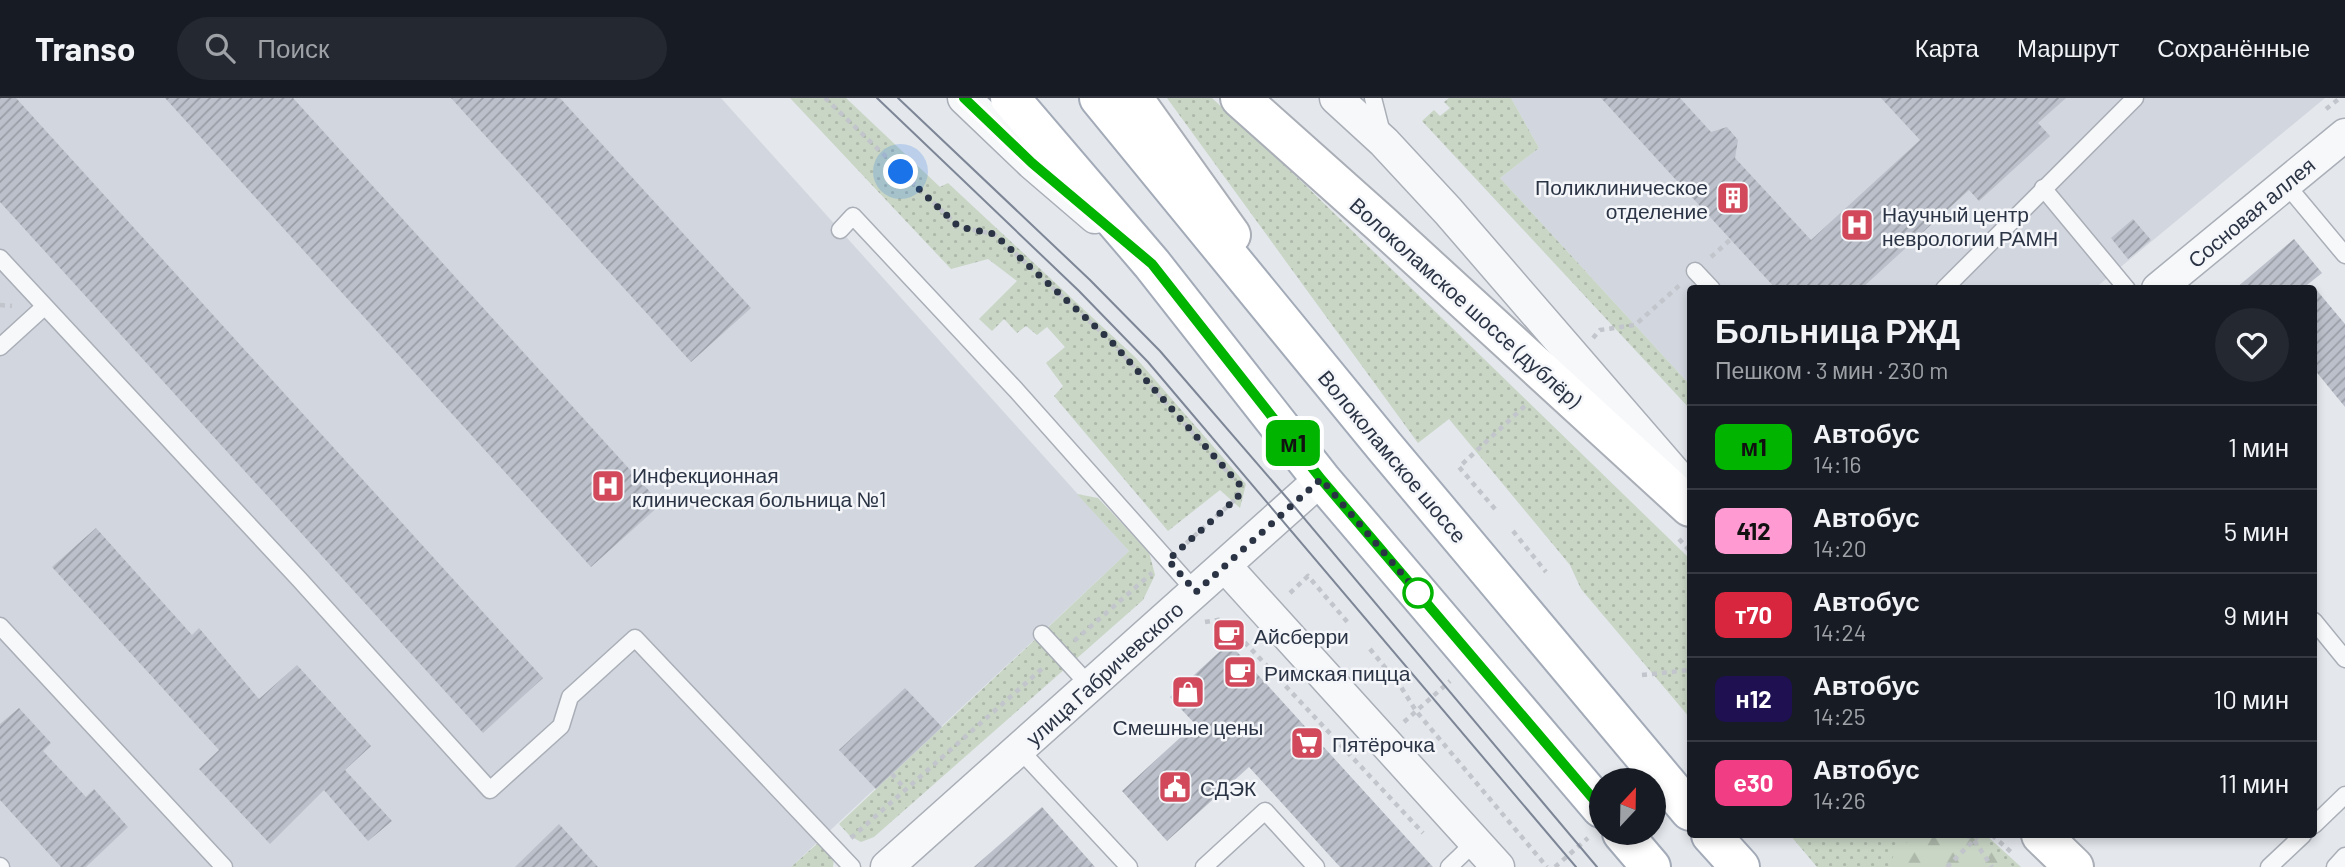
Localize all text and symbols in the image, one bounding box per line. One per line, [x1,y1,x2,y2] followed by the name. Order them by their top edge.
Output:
[177,17,667,80] search box
[35,28,135,68] text: Transo
[201,29,239,67] icon: search
[257,32,329,63] text: Поиск
[1915,33,1979,62] text: Карта
[2017,33,2119,62] text: Маршрут
[2157,33,2310,62] text: Сохранённые
[2182,152,2320,272] street label: Сосновая аллея
[883,154,918,189] your location
[1535,174,1708,223] place label: Поликлиническое отделение
[1714,179,1752,217] building icon: Поликлиническое отделение
[1345,192,1587,413] street label: Волоколамское шоссе (дублёр)
[1882,201,2058,250] place label: Научный центр неврологии РАМН
[1838,206,1876,244] hospital icon: Научный центр неврологии РАМН
[2215,308,2289,382] button: heart
[1715,310,1960,350] text: Больница РЖД
[1715,356,1948,384] text: Пешком · 3 мин · 230 m
[1314,365,1472,547] street label: Волоколамское шоссе
[1813,417,1920,448] text: Автобус
[1262,420,1324,466] line badge: м1
[1280,428,1306,457] text: м1
[2228,431,2289,462] text: 1 мин
[1740,432,1767,461] text: м1
[1813,450,1861,478] text: 14:16
[632,462,886,511] place label: Инфекционная клиническая больница №1
[589,467,627,505] hospital icon: Инфекционная клиническая больница №1
[1813,501,1920,532] text: Автобус
[2224,515,2289,546] text: 5 мин
[1736,516,1771,545] text: 412
[1813,534,1867,562] text: 14:20
[1403,578,1433,608] unlabelled marker
[1813,585,1920,616] text: Автобус
[1020,596,1188,750] street label: улица Габричевского
[2223,599,2289,630] text: 9 мин
[1735,600,1772,629] text: т70
[1210,616,1248,654] cafe icon: Айсберри
[1813,618,1867,646] text: 14:24
[1254,623,1349,648] place label: Айсберри
[1221,653,1259,691] cafe icon: Римская пицца
[1264,660,1411,685] place label: Римская пицца
[1813,669,1920,700] text: Автобус
[1169,673,1207,711] shop icon: Смешные цены
[2213,683,2289,714] text: 10 мин
[1735,684,1772,713] text: н12
[1813,702,1866,730] text: 14:25
[1113,714,1263,739] place label: Смешные цены
[1288,724,1326,762] supermarket icon: Пятёрочка
[1332,731,1435,756] place label: Пятёрочка
[1813,753,1920,784] text: Автобус
[2219,767,2289,798] text: 11 мин
[1156,768,1194,806] public building icon: СДЭК
[1589,768,1666,845] north arrow
[1589,768,1666,845] map controls
[1734,768,1774,797] text: е30
[1200,775,1257,800] place label: СДЭК
[1813,786,1866,814] text: 14:26

